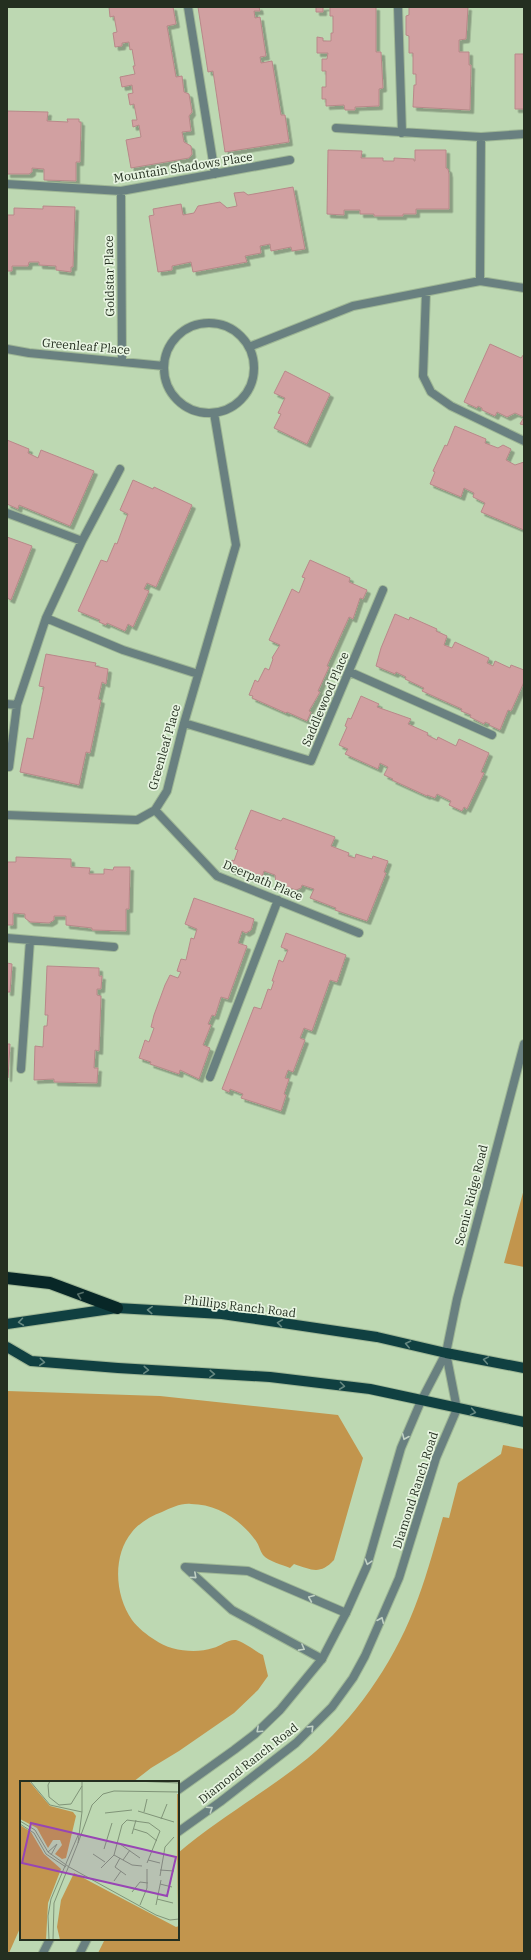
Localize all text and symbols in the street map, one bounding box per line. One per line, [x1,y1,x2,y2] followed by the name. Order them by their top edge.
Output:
[112,149,254,185] street label: Mountain Shadows Place
[101,235,117,317] street label: Goldstar Place
[41,335,131,357] street label: Greenleaf Place
[298,649,352,749] street label: Saddlewood Place
[145,703,183,791] street label: Greenleaf Place
[221,856,305,904] street label: Deerpath Place
[451,1143,491,1247] street label: Scenic Ridge Road
[77,1291,84,1299] one-way arrow
[183,1292,297,1320] street label: Phillips Ranch Road
[147,1306,153,1314] one-way arrow
[18,1317,24,1326] one-way arrow
[276,1319,283,1328] one-way arrow
[404,1341,411,1349] one-way arrow
[39,1357,45,1366] one-way arrow
[483,1357,489,1365] one-way arrow
[143,1366,149,1375] one-way arrow
[209,1370,215,1378] one-way arrow
[339,1381,345,1390] one-way arrow
[469,1407,476,1415] one-way arrow
[389,1430,441,1550] street label: Diamond Ranch Road
[402,1434,410,1441] one-way arrow
[364,1558,373,1565] one-way arrow
[189,1571,197,1579] one-way arrow
[307,1594,314,1602] one-way arrow
[376,1617,384,1625] one-way arrow
[297,1643,305,1650] one-way arrow
[195,1719,301,1807] street label: Diamond Ranch Road
[256,1725,264,1733] one-way arrow
[306,1725,314,1733] one-way arrow
[20,1781,179,1940] inset map
[206,1806,213,1814] one-way arrow

